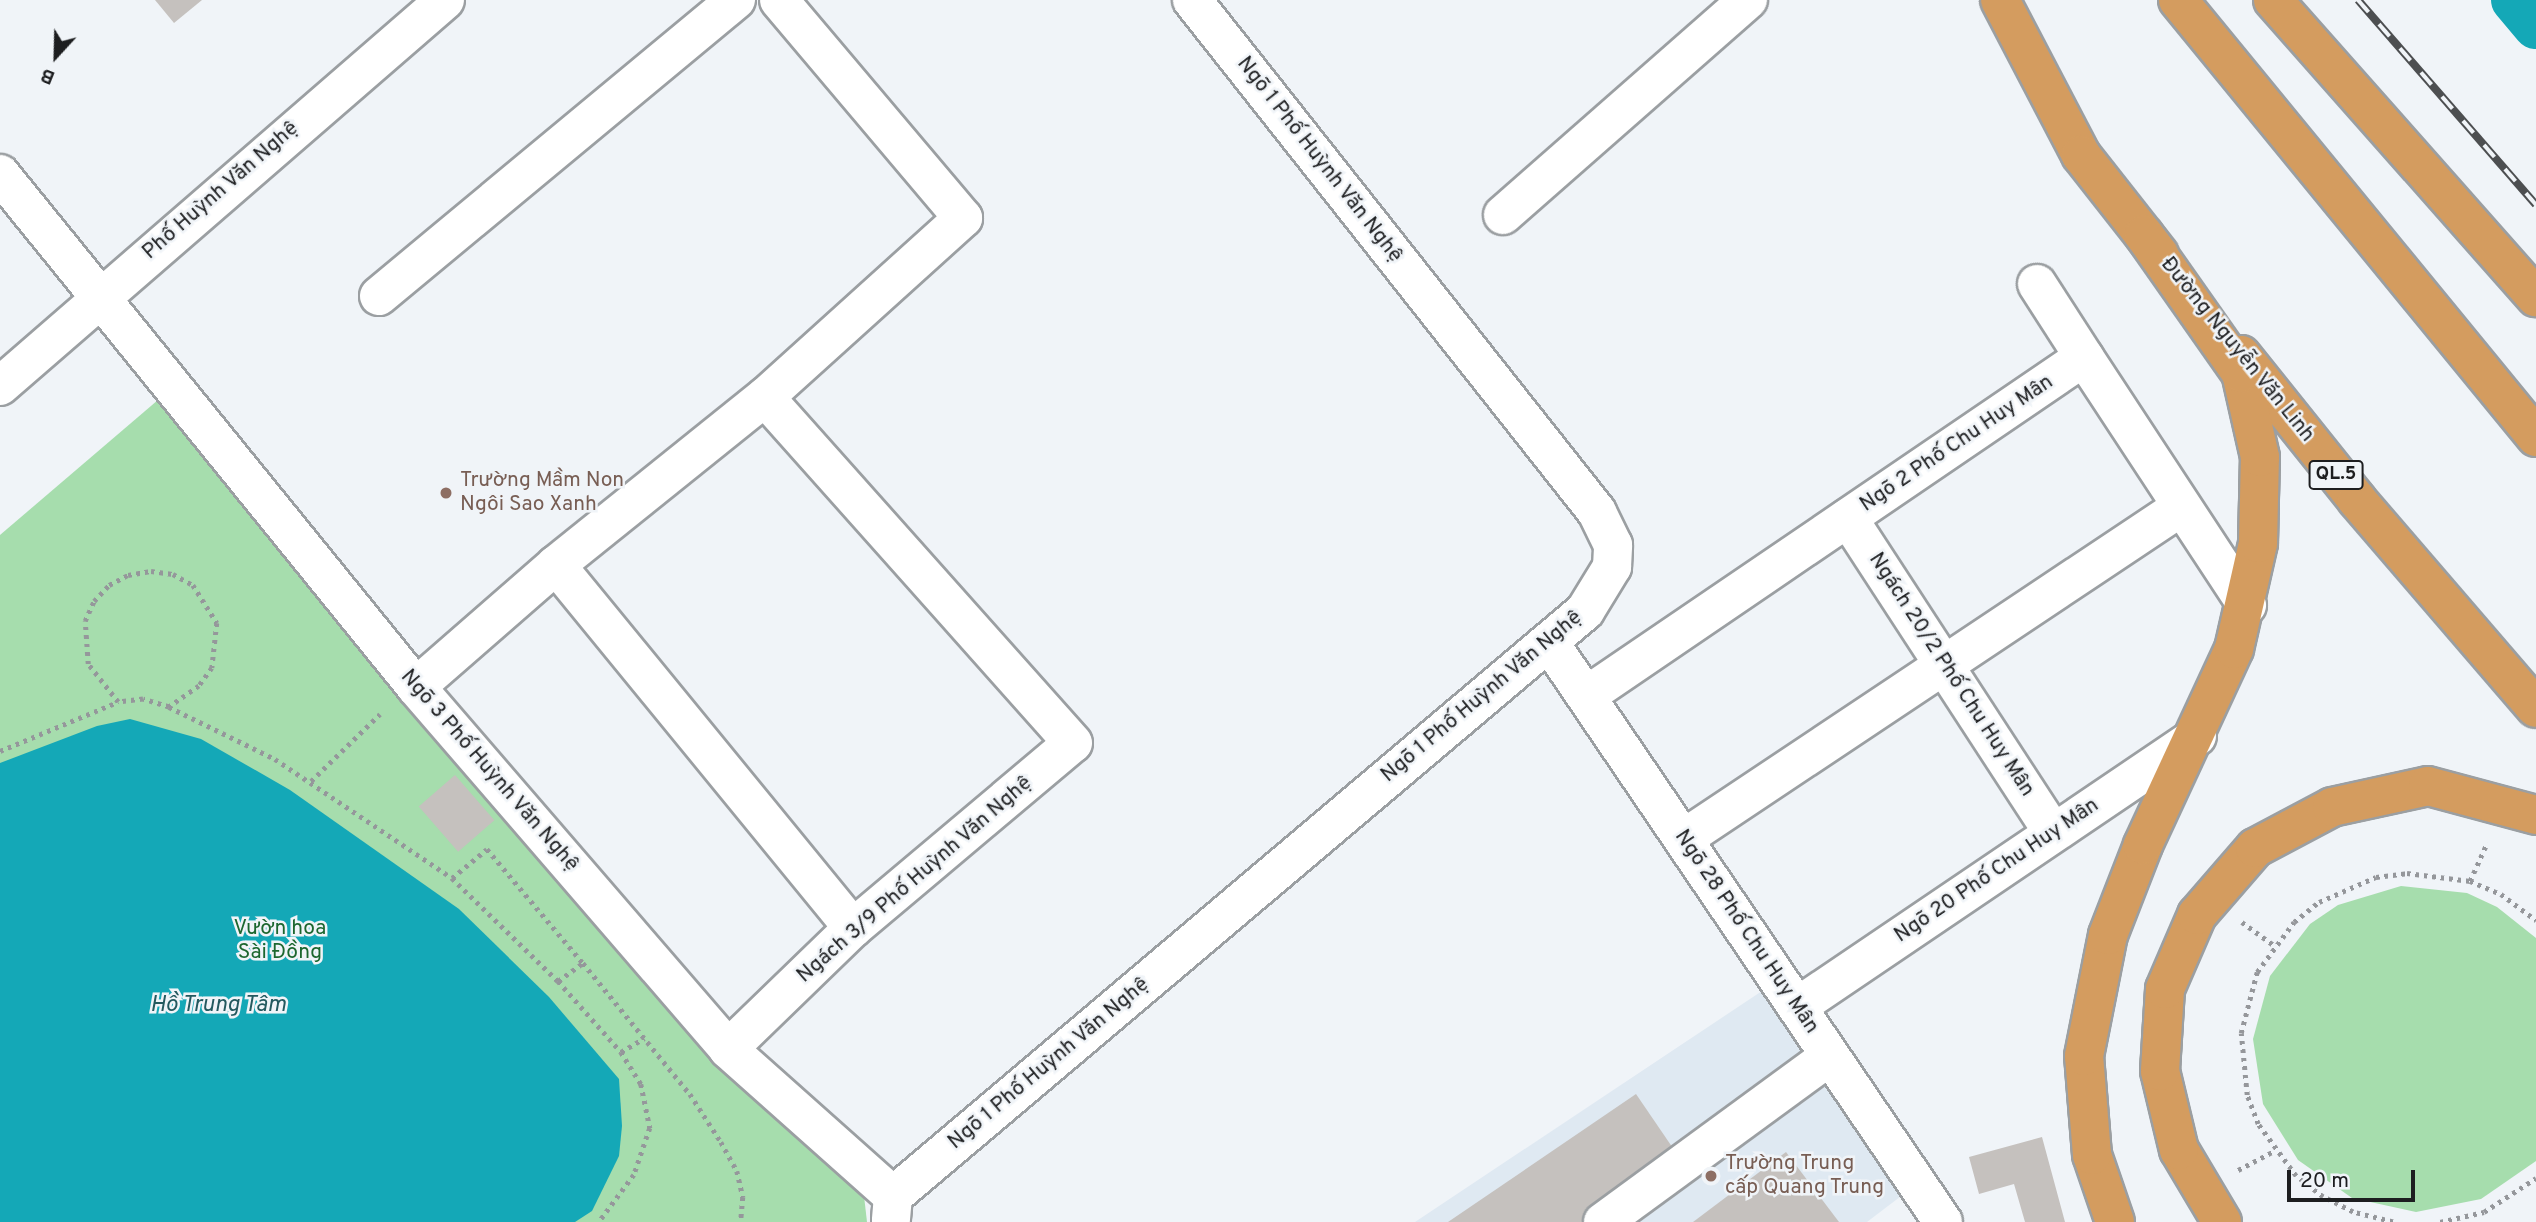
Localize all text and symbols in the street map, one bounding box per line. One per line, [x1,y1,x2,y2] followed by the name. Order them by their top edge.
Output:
[21,21,91,91] north arrow
[1231,52,1407,268] street label: Ngõ 1 Phố Huỳnh Văn Nghệ
[38,62,59,89] text: B
[138,116,304,266] street label: Phố Huỳnh Văn Nghệ
[2154,252,2320,448] street label: Đường Nguyễn Văn Linh
[1856,370,2058,518] street label: Ngõ 2 Phố Chu Huy Mân
[2308,460,2364,490] road number: QL.5
[460,468,624,518] place label: Trường Mầm Non Ngôi Sao Xanh
[438,485,454,501] marker: Trường Mầm Non Ngôi Sao Xanh
[1863,548,2039,802] street label: Ngách 20/2 Phố Chu Huy Mân
[1376,605,1588,789] street label: Ngõ 1 Phố Huỳnh Văn Nghệ
[394,665,584,877] street label: Ngõ 3 Phố Huỳnh Văn Nghệ
[792,771,1038,989] street label: Ngách 3/9 Phố Huỳnh Văn Nghệ
[1890,793,2104,949] street label: Ngõ 20 Phố Chu Huy Mân
[1668,825,1824,1039] street label: Ngõ 28 Phố Chu Huy Mân
[234,916,326,966] park label: Vườn hoa Sài Đồng
[943,972,1155,1156] street label: Ngõ 1 Phố Huỳnh Văn Nghệ
[149,992,287,1020] water label: Hồ Trung Tâm
[1725,1151,1885,1201] place label: Trường Trung cấp Quang Trung
[2291,1156,2419,1200] scale bar
[1703,1168,1719,1184] marker: Trường Trung cấp Quang Trung
[2300,1168,2349,1195] text: 20 m

